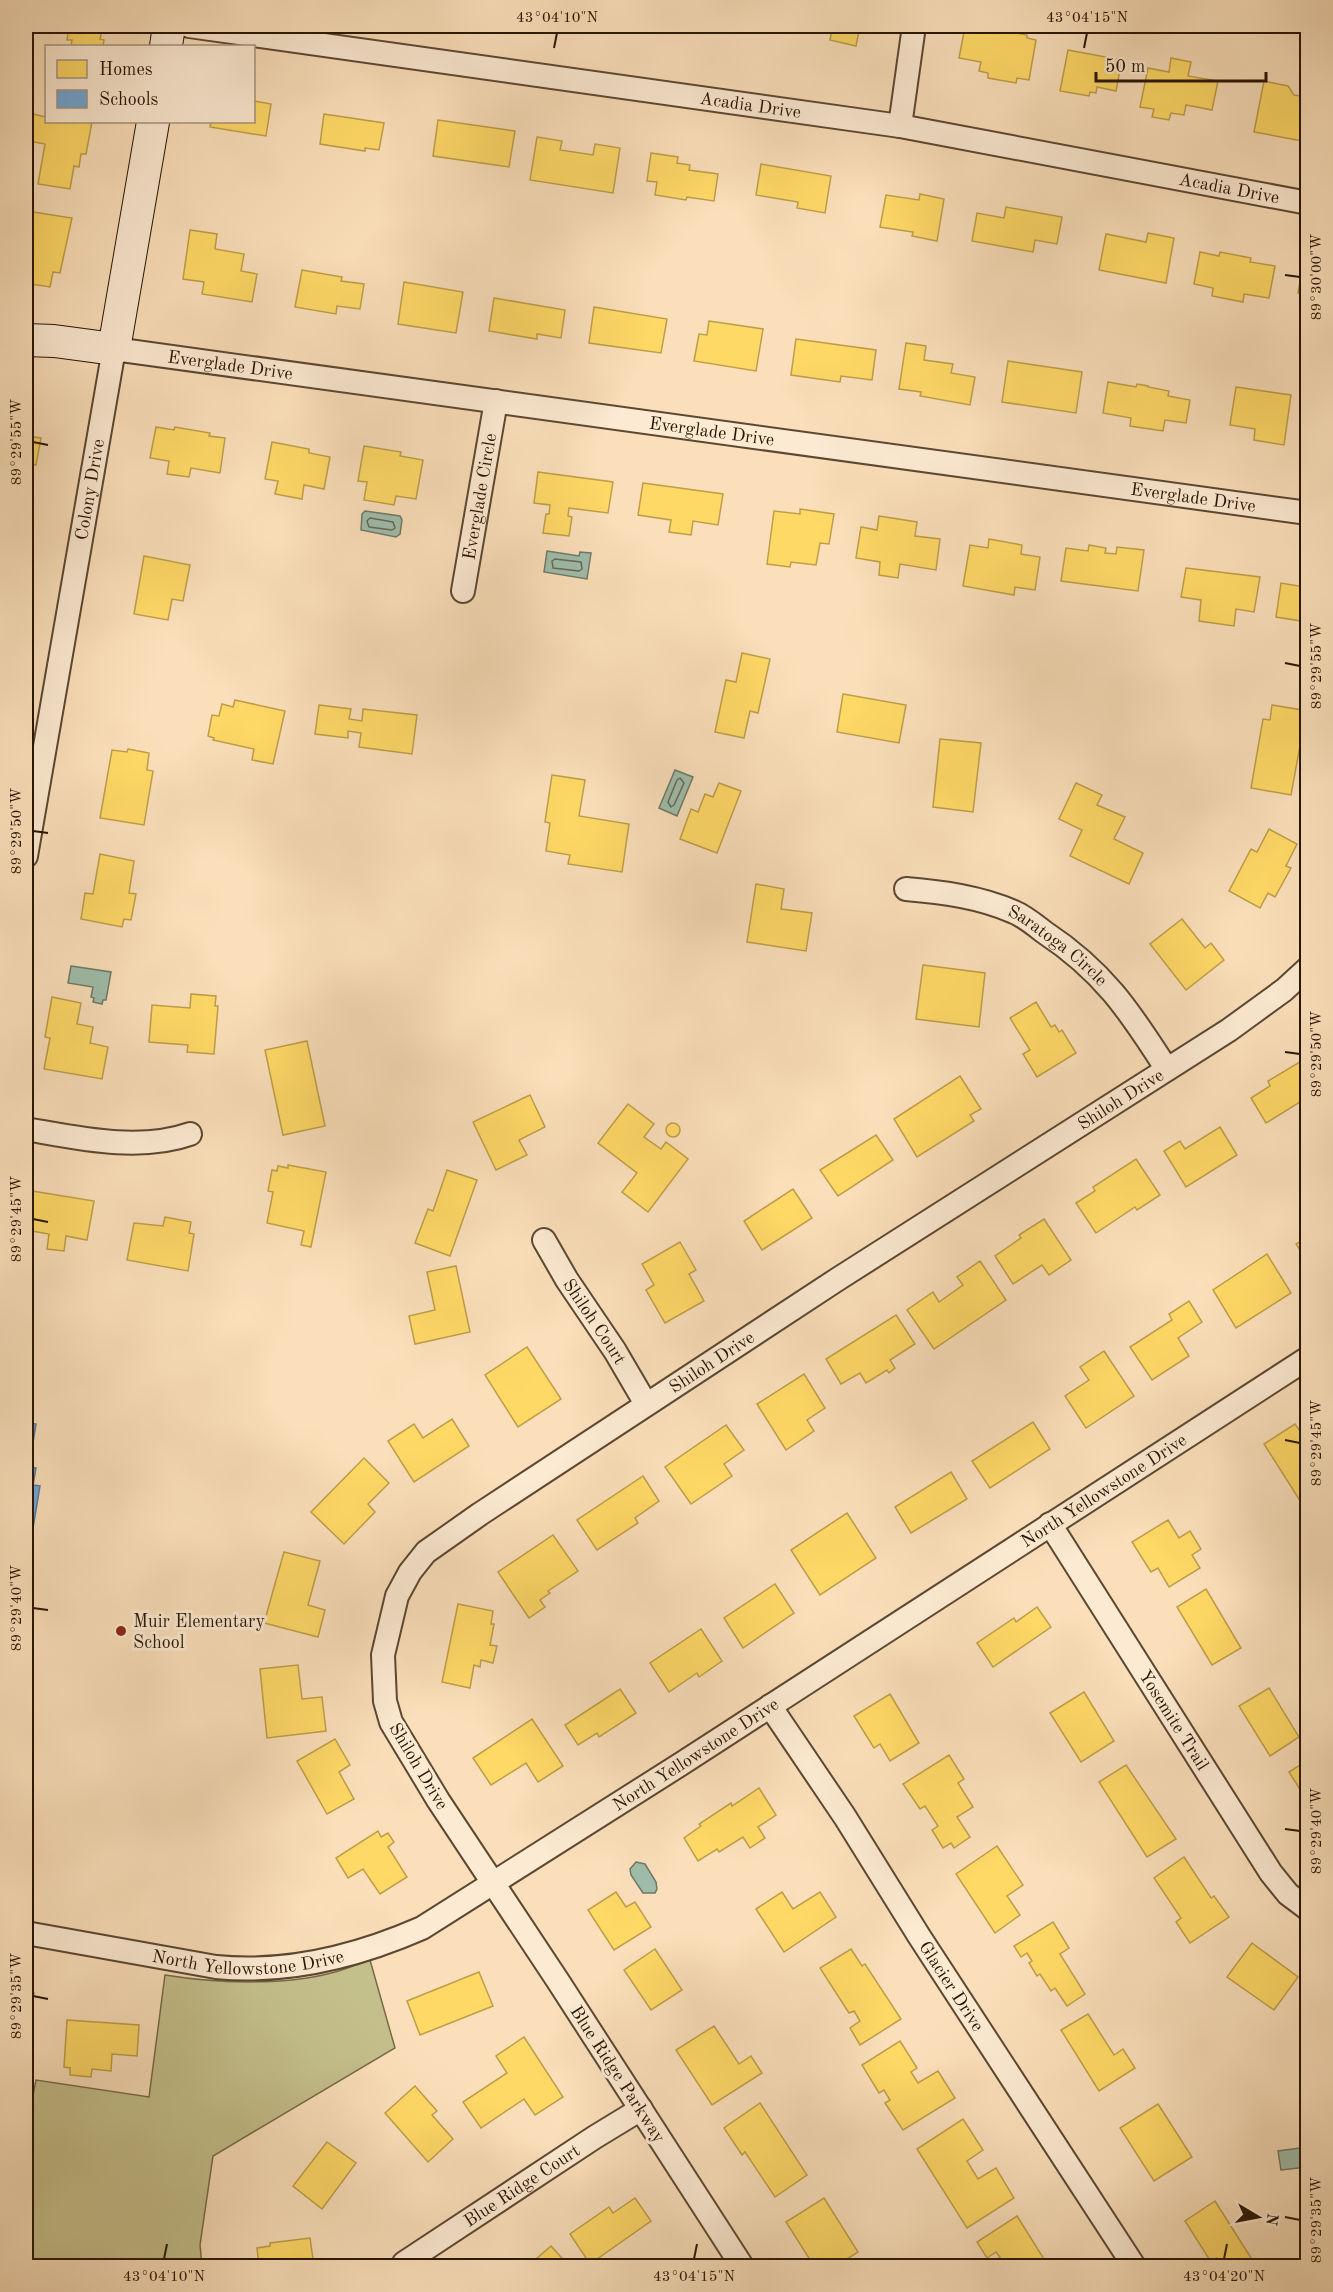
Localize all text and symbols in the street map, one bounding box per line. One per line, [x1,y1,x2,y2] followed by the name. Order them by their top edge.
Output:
[516,11,598,26] text: 43°04'10"N
[1046,11,1128,26] text: 43°04'15"N
[45,45,255,123] legend
[1096,45,1266,83] scale bar
[1105,58,1145,76] text: 50 m
[99,61,153,79] text: Homes
[699,90,802,122] street label: Acadia Drive
[99,91,159,109] text: Schools
[1177,171,1281,207] street label: Acadia Drive
[1310,234,1325,320] text: 89°30'00"W
[166,348,294,383] street label: Everglade Drive
[10,399,25,485] text: 89°29'55"W
[648,415,775,450] street label: Everglade Drive
[461,432,500,561] street label: Everglade Circle
[73,438,108,542] street label: Colony Drive
[1129,481,1257,516] street label: Everglade Drive
[1310,623,1325,709] text: 89°29'55"W
[10,788,25,874] text: 89°29'50"W
[1005,903,1110,990] street label: Saratoga Circle
[1310,1011,1325,1097] text: 89°29'50"W
[1075,1066,1167,1134] street label: Shiloh Drive
[10,1176,25,1262] text: 89°29'45"W
[559,1276,629,1368] street label: Shiloh Court
[666,1328,758,1397] street label: Shiloh Drive
[1310,1400,1325,1486] text: 89°29'45"W
[1018,1431,1190,1551] street label: North Yellowstone Drive
[10,1565,25,1651] text: 89°29'40"W
[133,1613,265,1652] place label: Muir Elementary School
[114,1624,128,1638] marker: Muir Elementary School
[1135,1667,1212,1774] street label: Yosemite Trail
[610,1695,782,1815] street label: North Yellowstone Drive
[385,1720,451,1813] street label: Shiloh Drive
[1310,1788,1325,1874] text: 89°29'40"W
[915,1938,987,2035] street label: Glacier Drive
[151,1948,346,1979] street label: North Yellowstone Drive
[10,1953,25,2039] text: 89°29'35"W
[566,2003,668,2147] street label: Blue Ridge Parkway
[461,2142,583,2231] street label: Blue Ridge Court
[1310,2177,1325,2263] text: 89°29'35"W
[1228,2187,1288,2247] north arrow
[1262,2212,1280,2227] text: N
[123,2270,205,2285] text: 43°04'10"N
[653,2270,735,2285] text: 43°04'15"N
[1183,2270,1265,2285] text: 43°04'20"N

